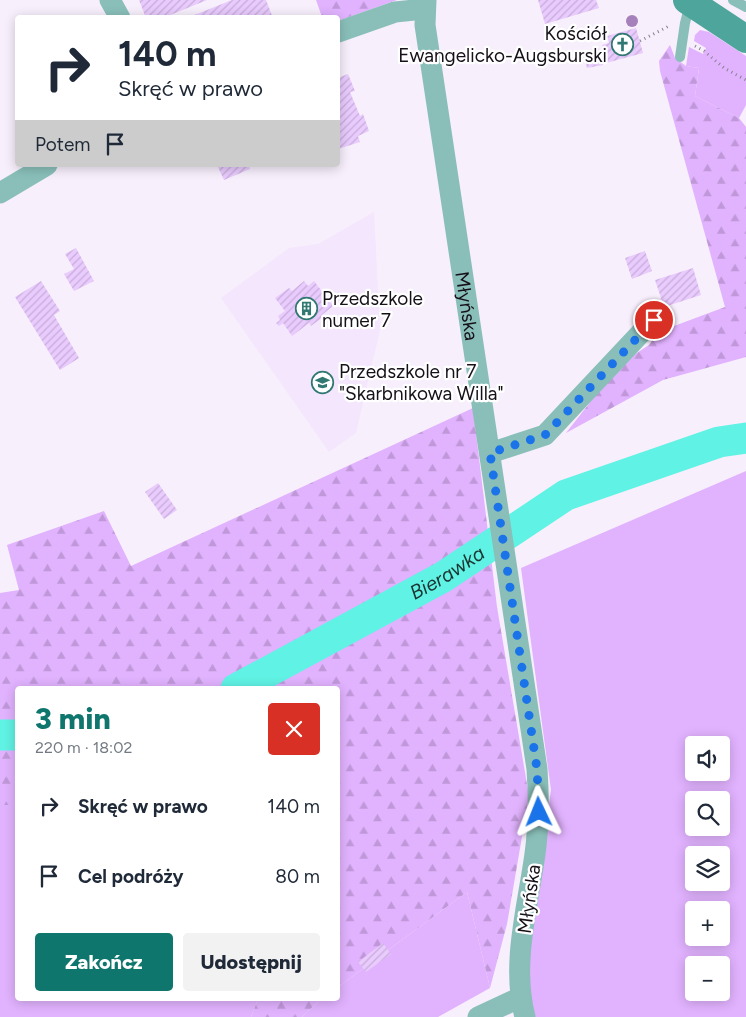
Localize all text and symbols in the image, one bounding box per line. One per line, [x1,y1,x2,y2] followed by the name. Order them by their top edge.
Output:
[398,22,608,67] place label: Kościół Ewangelicko-Augsburski
[611,32,635,56] church icon: Kościół Ewangelicko-Augsburski
[118,33,216,75] text: 140 m
[35,35,100,100] icon: right
[118,75,263,102] text: Skręć w prawo
[101,130,129,158] icon: arrive
[35,133,91,156] text: Potem
[451,270,484,342] street label: Młyńska
[322,287,423,332] place label: Przedszkole numer 7
[294,297,318,321] building icon: Przedszkole numer 7
[633,299,675,341] pin
[640,306,668,334] icon: arrive
[339,360,504,405] place label: Przedszkole nr 7 "Skarbnikowa Willa"
[311,370,335,394] school or university icon: Przedszkole nr 7 "Skarbnikowa Willa"
[406,541,489,605] water label: Bierawka
[35,700,111,737] text: 3 min
[268,703,320,755] button: close
[685,736,730,1001] map controls
[685,736,730,781] button: sound
[35,738,132,757] text: 220 m · 18:02
[512,785,564,837] position arrow
[685,791,730,836] button: search
[35,792,63,820] icon: right
[78,795,208,818] text: Skręć w prawo
[267,795,320,818] text: 140 m
[685,846,730,891] button: layers
[35,862,63,890] icon: arrive
[513,863,545,935] street label: Młyńska
[78,865,184,888] text: Cel podróży
[275,865,320,888] text: 80 m
[685,901,730,946] button: +
[35,933,173,991] button: Zakończ
[183,933,320,991] button: Udostępnij
[685,956,730,1001] button: −

